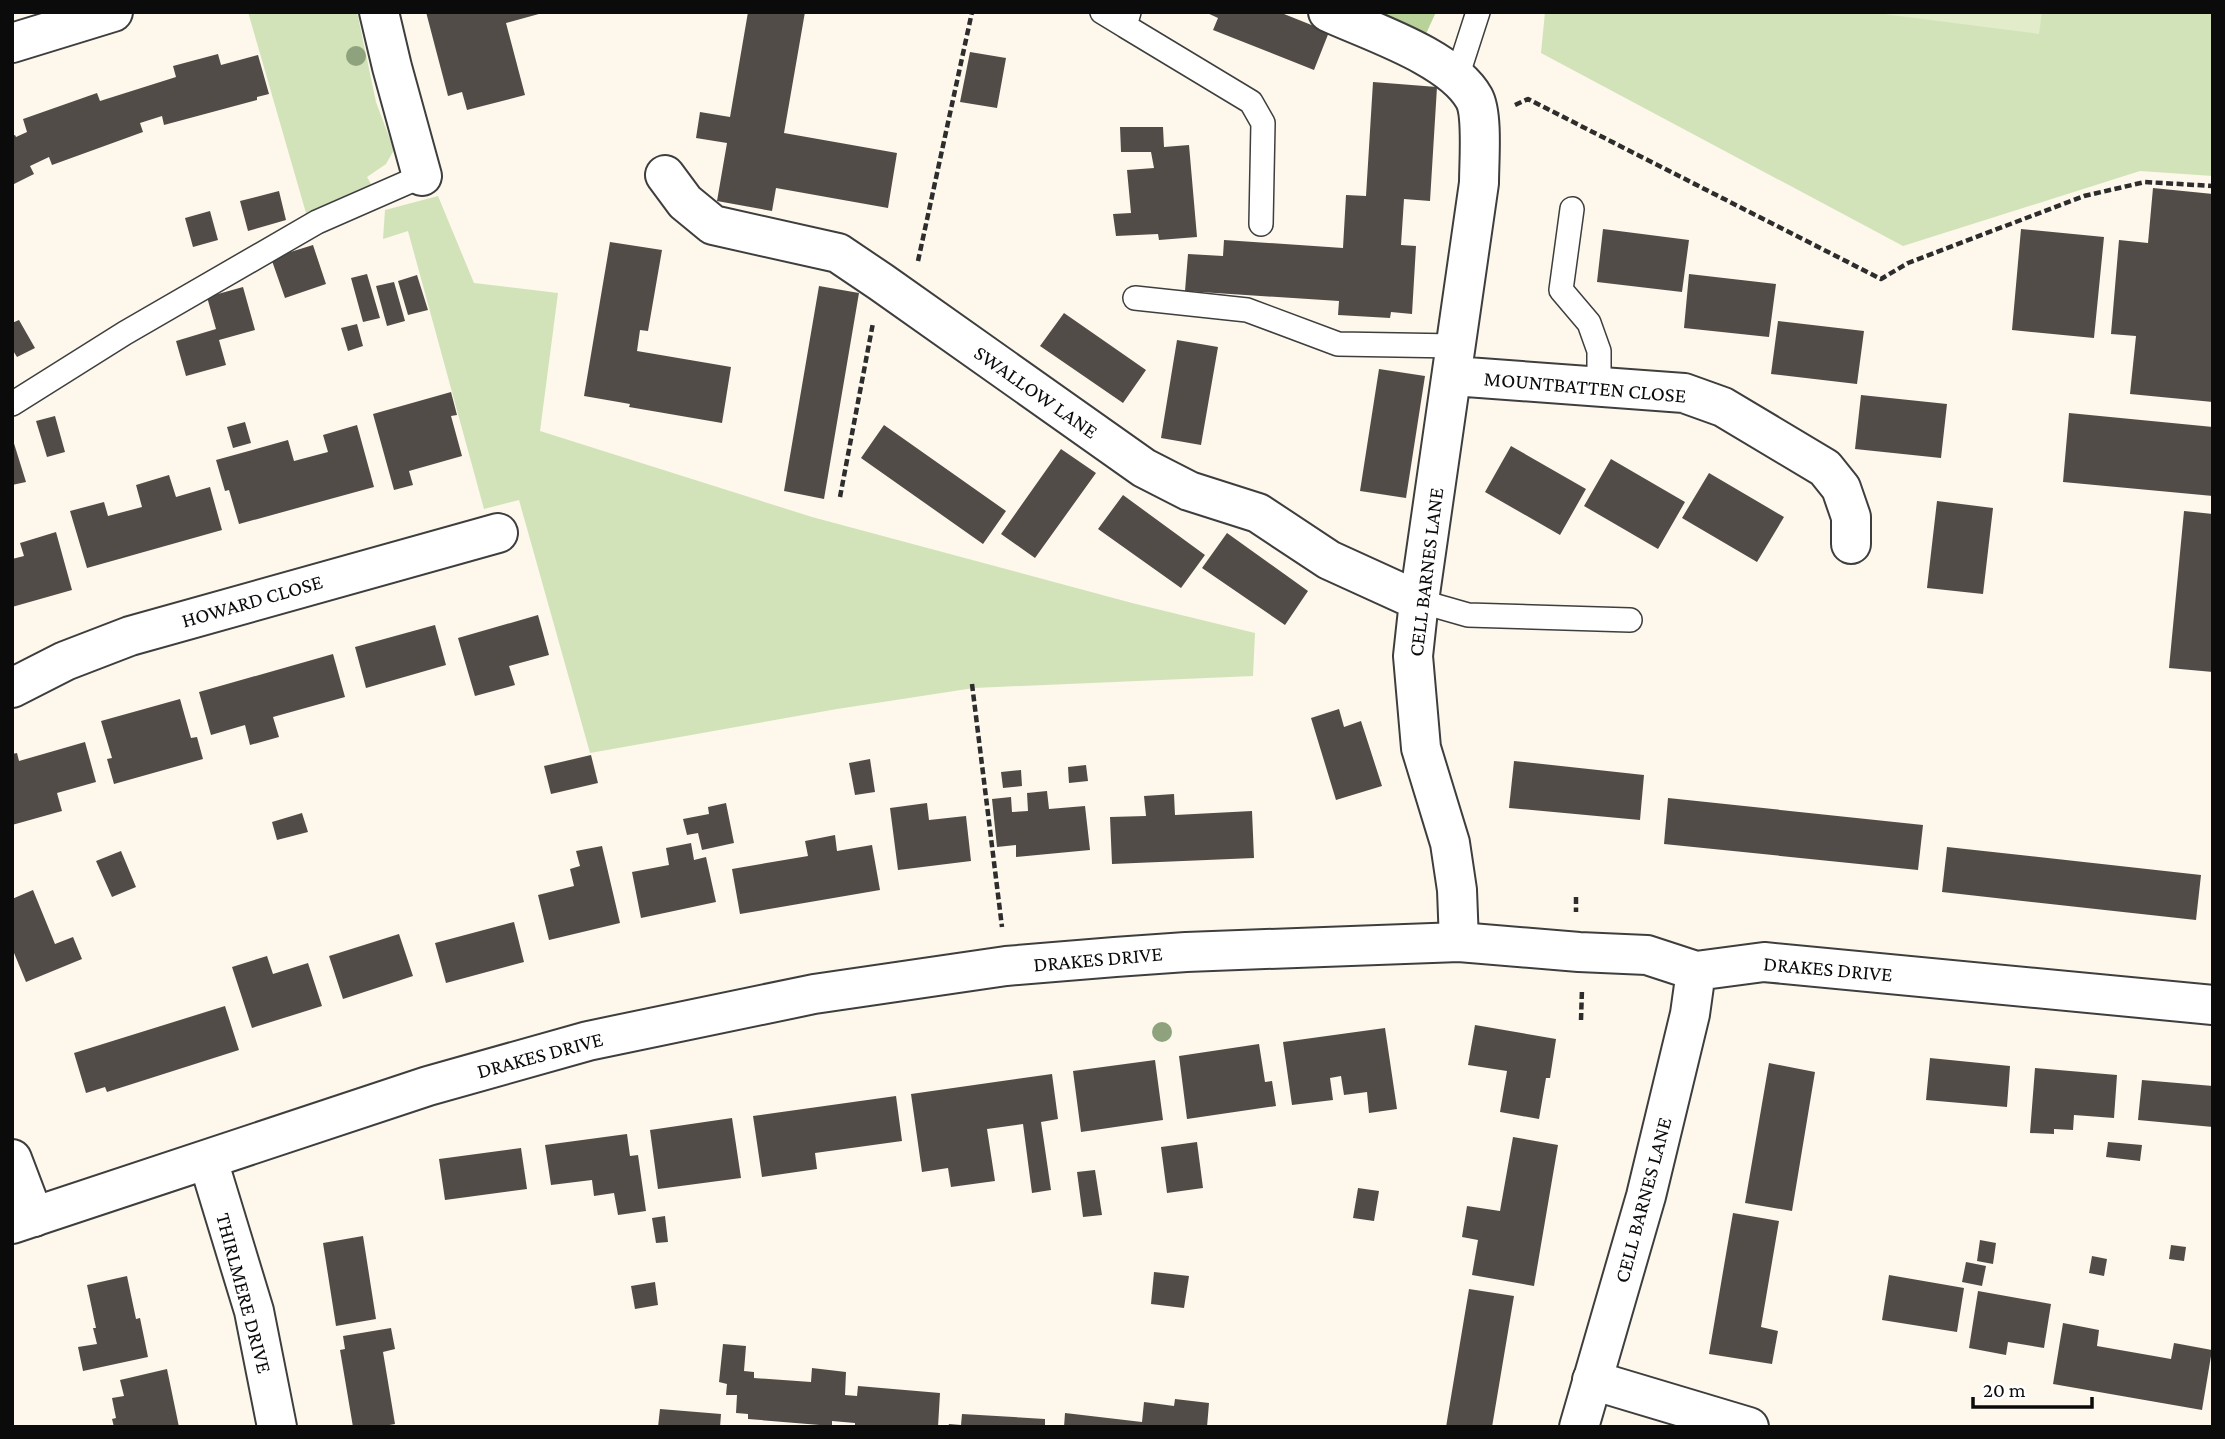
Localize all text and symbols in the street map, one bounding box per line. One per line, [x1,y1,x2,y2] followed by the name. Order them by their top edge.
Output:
[970,340,1102,444] street label: SWALLOW LANE
[1483,366,1687,408] street label: MOUNTBATTEN CLOSE
[1404,486,1448,658] street label: CELL BARNES LANE
[179,569,325,633] street label: HOWARD CLOSE
[1032,941,1164,977] street label: DRAKES DRIVE
[1762,951,1894,987] street label: DRAKES DRIVE
[474,1027,606,1083] street label: DRAKES DRIVE
[1609,1115,1677,1285] street label: CELL BARNES LANE
[211,1210,277,1376] street label: THIRLMERE DRIVE
[1973,1366,2092,1410] scale bar
[1983,1378,2026,1402] text: 20 m

